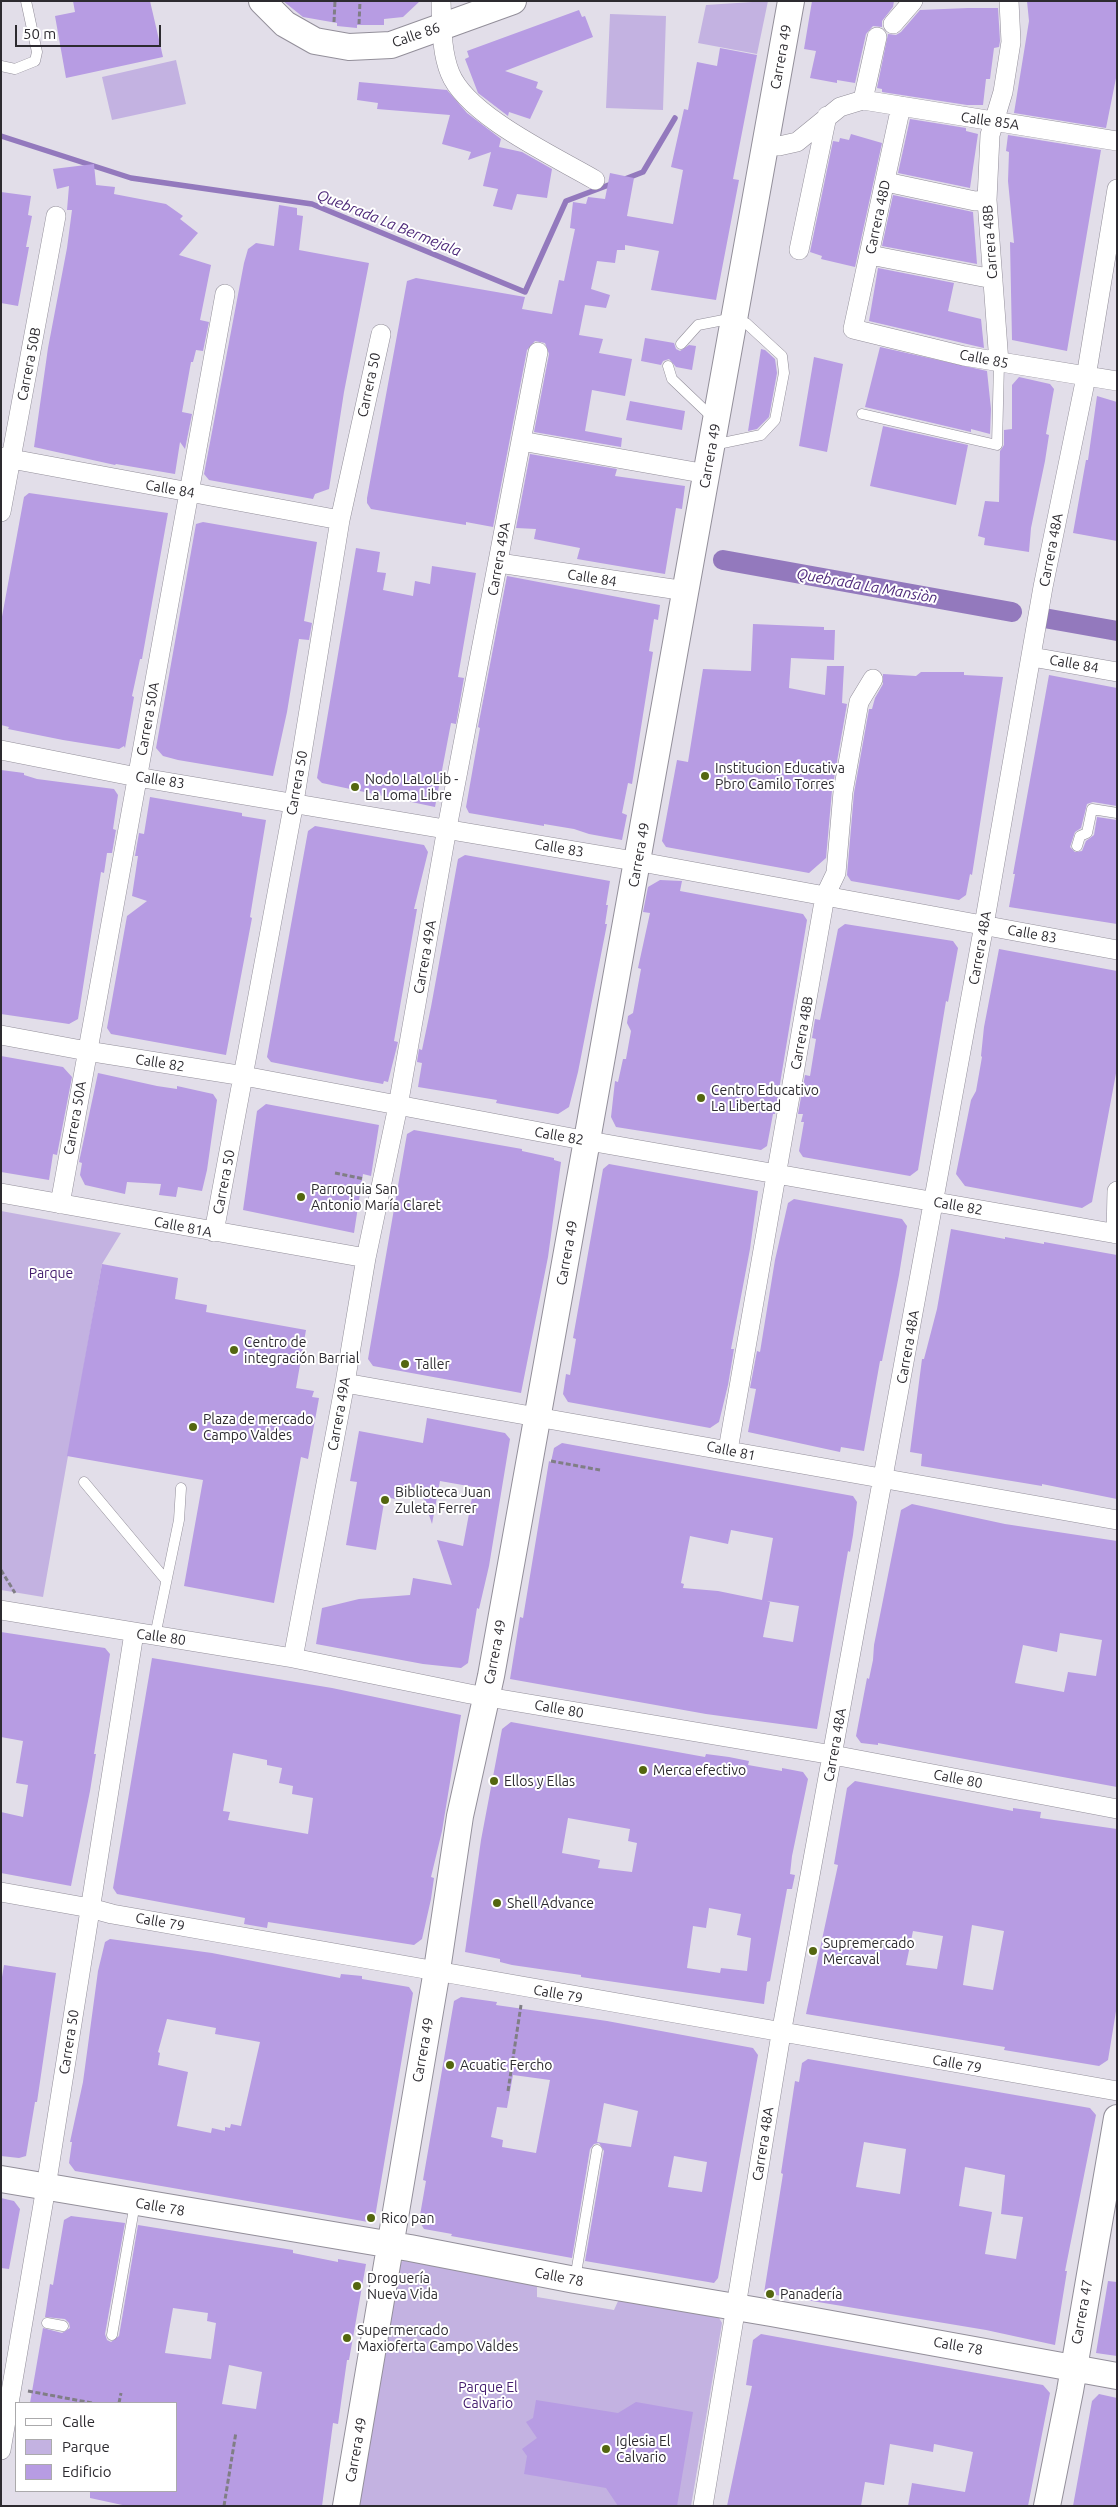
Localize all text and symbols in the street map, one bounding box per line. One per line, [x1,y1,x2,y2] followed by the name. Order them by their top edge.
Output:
[18,15,164,47] scale bar
[390,19,442,51] street label: Calle 86
[767,23,795,91] street label: Carrera 49
[23,25,56,42] text: 50 m
[960,109,1020,133] street label: Calle 85A
[862,178,894,256] street label: Carrera 48D
[314,186,464,260] water label: Quebrada La Bermejala
[979,204,1001,280] street label: Carrera 48B
[14,326,44,402] street label: Carrera 50B
[958,346,1010,372] street label: Calle 85
[354,351,384,419] street label: Carrera 50
[696,422,724,490] street label: Carrera 49
[144,476,196,502] street label: Calle 84
[1036,512,1066,588] street label: Carrera 48A
[484,521,514,597] street label: Carrera 49A
[795,565,939,607] water label: Quebrada La Mansiòn
[566,566,618,590] street label: Calle 84
[1048,651,1100,677] street label: Calle 84
[133,681,163,757] street label: Carrera 50A
[283,749,311,817] street label: Carrera 50
[715,760,845,792] place label: Institucion Educativa Pbro Camilo Torres
[134,768,186,792] street label: Calle 83
[699,770,711,782] marker: Institucion Educativa Pbro Camilo Torres
[365,771,458,804] place label: Nodo LaLoLib - La Loma Libre
[349,781,361,793] marker: Nodo LaLoLib - La Loma Libre
[625,821,653,889] street label: Carrera 49
[533,835,585,861] street label: Calle 83
[965,910,995,986] street label: Carrera 48A
[410,919,440,995] street label: Carrera 49A
[1006,921,1058,947] street label: Calle 83
[787,995,817,1071] street label: Carrera 48B
[134,1051,186,1075] street label: Calle 82
[60,1080,90,1156] street label: Carrera 50A
[711,1082,819,1114] place label: Centro Educativo La Libertad
[695,1092,707,1104] marker: Centro Educativo La Libertad
[533,1123,585,1149] street label: Calle 82
[209,1148,239,1216] street label: Carrera 50
[311,1181,441,1214] place label: Parroquia San Antonio María Claret
[295,1191,307,1203] marker: Parroquia San Antonio María Claret
[932,1193,984,1219] street label: Calle 82
[152,1213,214,1241] street label: Calle 81A
[553,1219,581,1287] street label: Carrera 49
[29,1265,73,1281] park label: Parque
[893,1309,923,1385] street label: Carrera 48A
[244,1334,359,1366] place label: Centro de integración Barrial
[228,1344,240,1356] marker: Centro de integración Barrial
[415,1356,450,1372] place label: Taller
[399,1358,411,1370] marker: Taller
[324,1376,354,1452] street label: Carrera 49A
[203,1411,313,1444] place label: Plaza de mercado Campo Valdes
[187,1421,199,1433] marker: Plaza de mercado Campo Valdes
[705,1438,757,1464] street label: Calle 81
[395,1484,491,1516] place label: Biblioteca Juan Zuleta Ferrer
[379,1494,391,1506] marker: Biblioteca Juan Zuleta Ferrer
[480,1618,510,1686] street label: Carrera 49
[135,1625,187,1649] street label: Calle 80
[533,1696,585,1722] street label: Calle 80
[820,1707,850,1783] street label: Carrera 48A
[653,1762,746,1778] place label: Merca efectivo
[637,1764,649,1776] marker: Merca efectivo
[932,1766,984,1792] street label: Calle 80
[504,1773,575,1789] place label: Ellos y Ellas
[488,1775,500,1787] marker: Ellos y Ellas
[507,1895,594,1911] place label: Shell Advance
[491,1897,503,1909] marker: Shell Advance
[134,1909,186,1935] street label: Calle 79
[823,1935,915,1968] place label: Supremercado Mercaval
[807,1945,819,1957] marker: Supremercado Mercaval
[532,1981,584,2007] street label: Calle 79
[56,2008,82,2076] street label: Carrera 50
[409,2016,437,2084] street label: Carrera 49
[931,2051,983,2077] street label: Calle 79
[460,2057,552,2073] place label: Acuatic Fercho
[444,2059,456,2071] marker: Acuatic Fercho
[749,2106,777,2182] street label: Carrera 48A
[134,2194,186,2220] street label: Calle 78
[381,2210,434,2226] place label: Rico pan
[365,2212,377,2224] marker: Rico pan
[533,2264,585,2290] street label: Calle 78
[367,2270,438,2302] place label: Droguería Nueva Vida
[1068,2278,1096,2346] street label: Carrera 47
[351,2280,363,2292] marker: Droguería Nueva Vida
[780,2286,842,2302] place label: Panadería
[764,2288,776,2300] marker: Panadería
[357,2322,518,2354] place label: Supermercado Maxioferta Campo Valdes
[341,2332,353,2344] marker: Supermercado Maxioferta Campo Valdes
[932,2333,984,2359] street label: Calle 78
[458,2379,518,2412] park label: Parque El Calvario
[15,2402,178,2492] legend
[62,2413,95,2430] text: Calle
[342,2416,370,2484] street label: Carrera 49
[616,2433,670,2466] place label: Iglesia El Calvario
[62,2438,110,2455] text: Parque
[600,2443,612,2455] marker: Iglesia El Calvario
[62,2463,111,2480] text: Edificio

